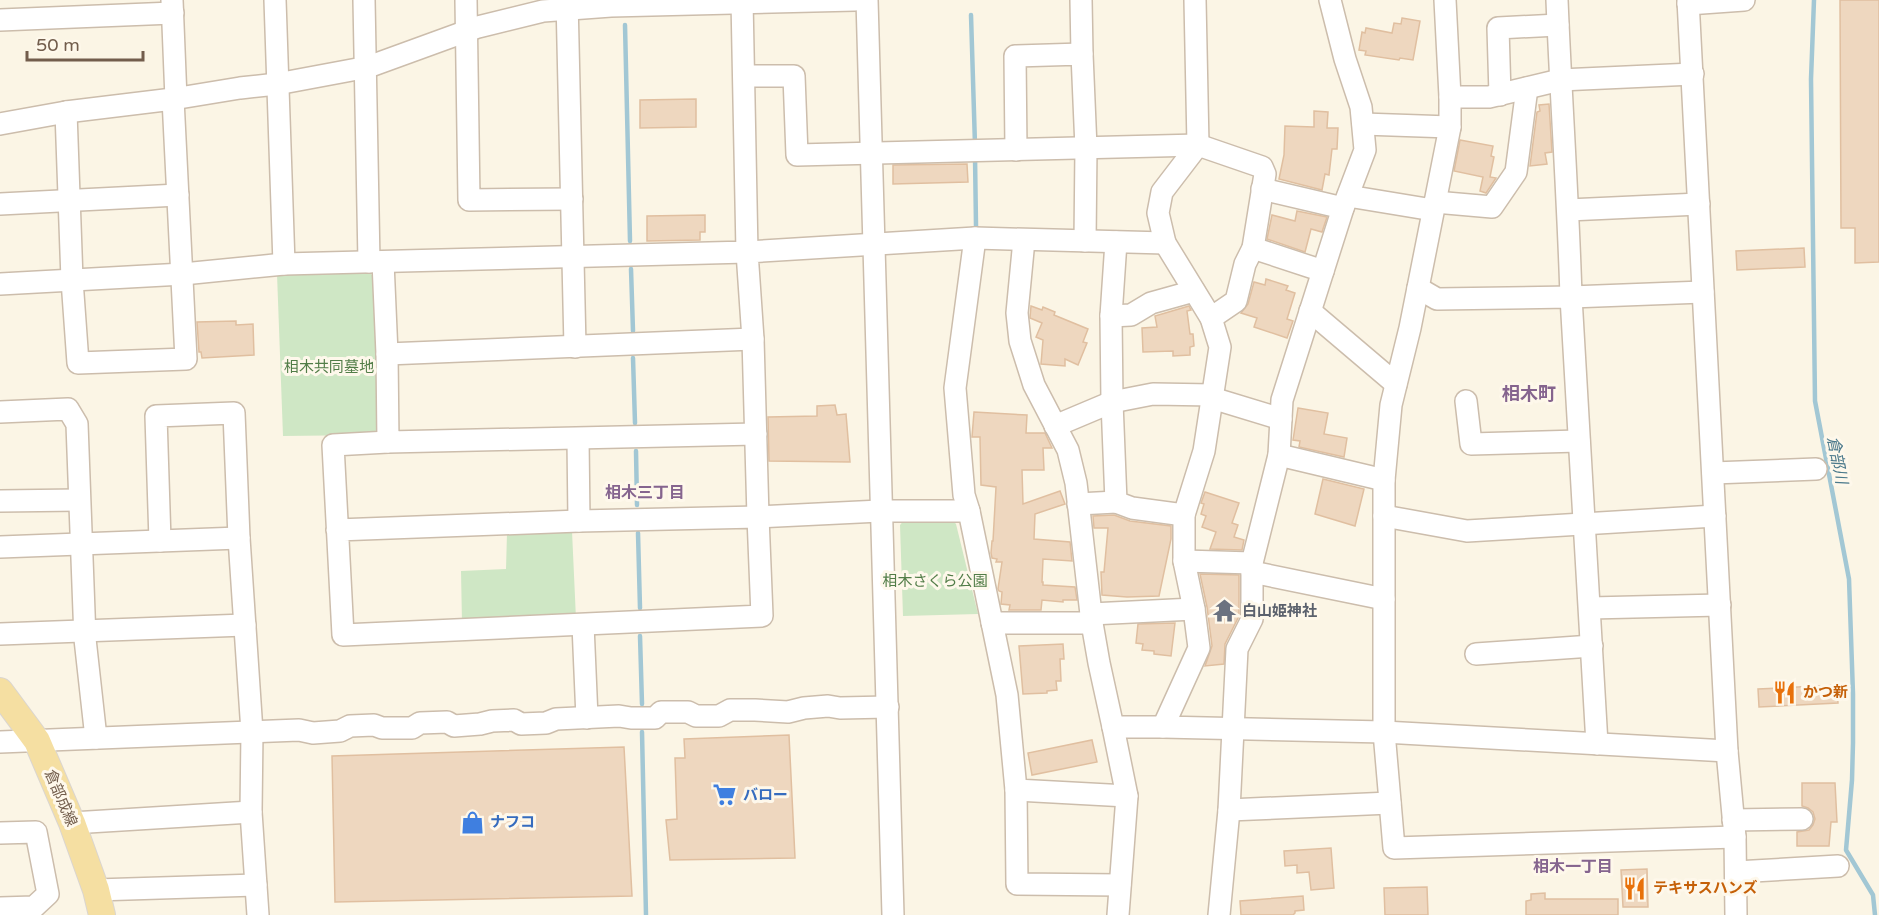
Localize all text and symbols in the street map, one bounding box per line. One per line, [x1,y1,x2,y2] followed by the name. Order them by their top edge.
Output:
[27,24,142,62] scale bar
[36,34,80,56] text: 50 m
[284,358,374,376] park label: 相木共同墓地
[1502,383,1556,405] district label: 相木町
[1823,435,1852,488] water label: 倉部川
[605,483,685,503] district label: 相木三丁目
[882,572,988,590] park label: 相木さくら公園
[1211,598,1237,624] temple icon: 白山姫神社
[1242,602,1317,620] place label: 白山姫神社
[1772,679,1798,705] restaurant icon: かつ新
[1803,683,1848,701] place label: かつ新
[41,767,81,829] street label: 倉部成線
[712,782,738,808] supermarket icon: バロー
[743,786,788,804] place label: バロー
[459,809,485,835] shop icon: ナフコ
[490,813,535,831] place label: ナフコ
[1533,857,1613,877] district label: 相木一丁目
[1622,875,1648,901] restaurant icon: テキサスハンズ
[1653,879,1757,897] place label: テキサスハンズ

